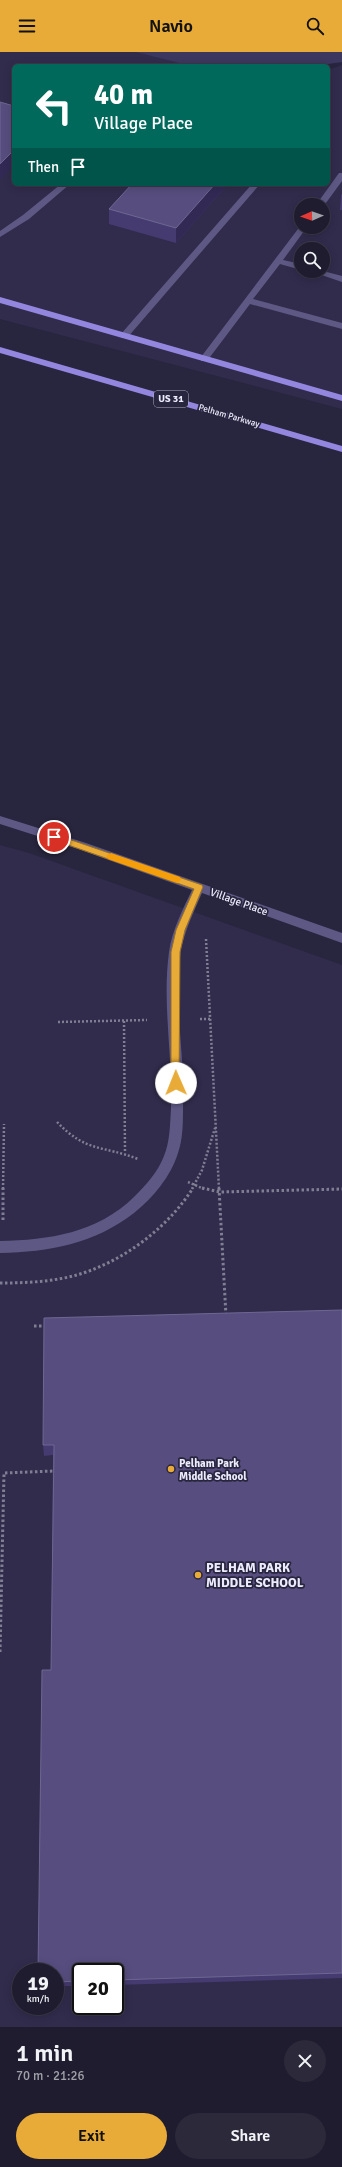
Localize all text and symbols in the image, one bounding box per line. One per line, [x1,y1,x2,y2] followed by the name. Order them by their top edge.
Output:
[16,15,38,37] icon: menu
[149,15,193,37] text: Navio
[304,15,326,37] icon: search
[94,78,153,112] text: 40 m
[28,80,80,132] icon: left
[94,112,193,134] text: Village Place
[67,156,89,178] icon: arrive
[28,158,59,176] text: Then
[294,198,330,234] north arrow
[294,198,330,278] map controls
[294,242,330,278] button: search
[154,391,188,407] road number: US 31
[197,402,262,430] street label: Pelham Parkway
[37,820,71,854] pin
[43,826,65,848] icon: arrive
[208,886,270,918] street label: Village Place
[155,1062,197,1104] position arrow
[179,1457,247,1483] place label: Pelham Park Middle School
[166,1464,176,1474] marker: Pelham Park Middle School
[206,1560,304,1591] place label: PELHAM PARK MIDDLE SCHOOL
[193,1570,203,1580] marker: PELHAM PARK MIDDLE SCHOOL
[72,1963,124,2015] speed limit sign: 20
[27,1971,49,1996] text: 19
[27,1993,49,2005] text: km/h
[16,2038,73,2068] text: 1 min
[284,2040,326,2082] button: close
[16,2068,85,2084] text: 70 m · 21:26
[16,2113,167,2159] button: Exit
[175,2113,326,2159] button: Share

